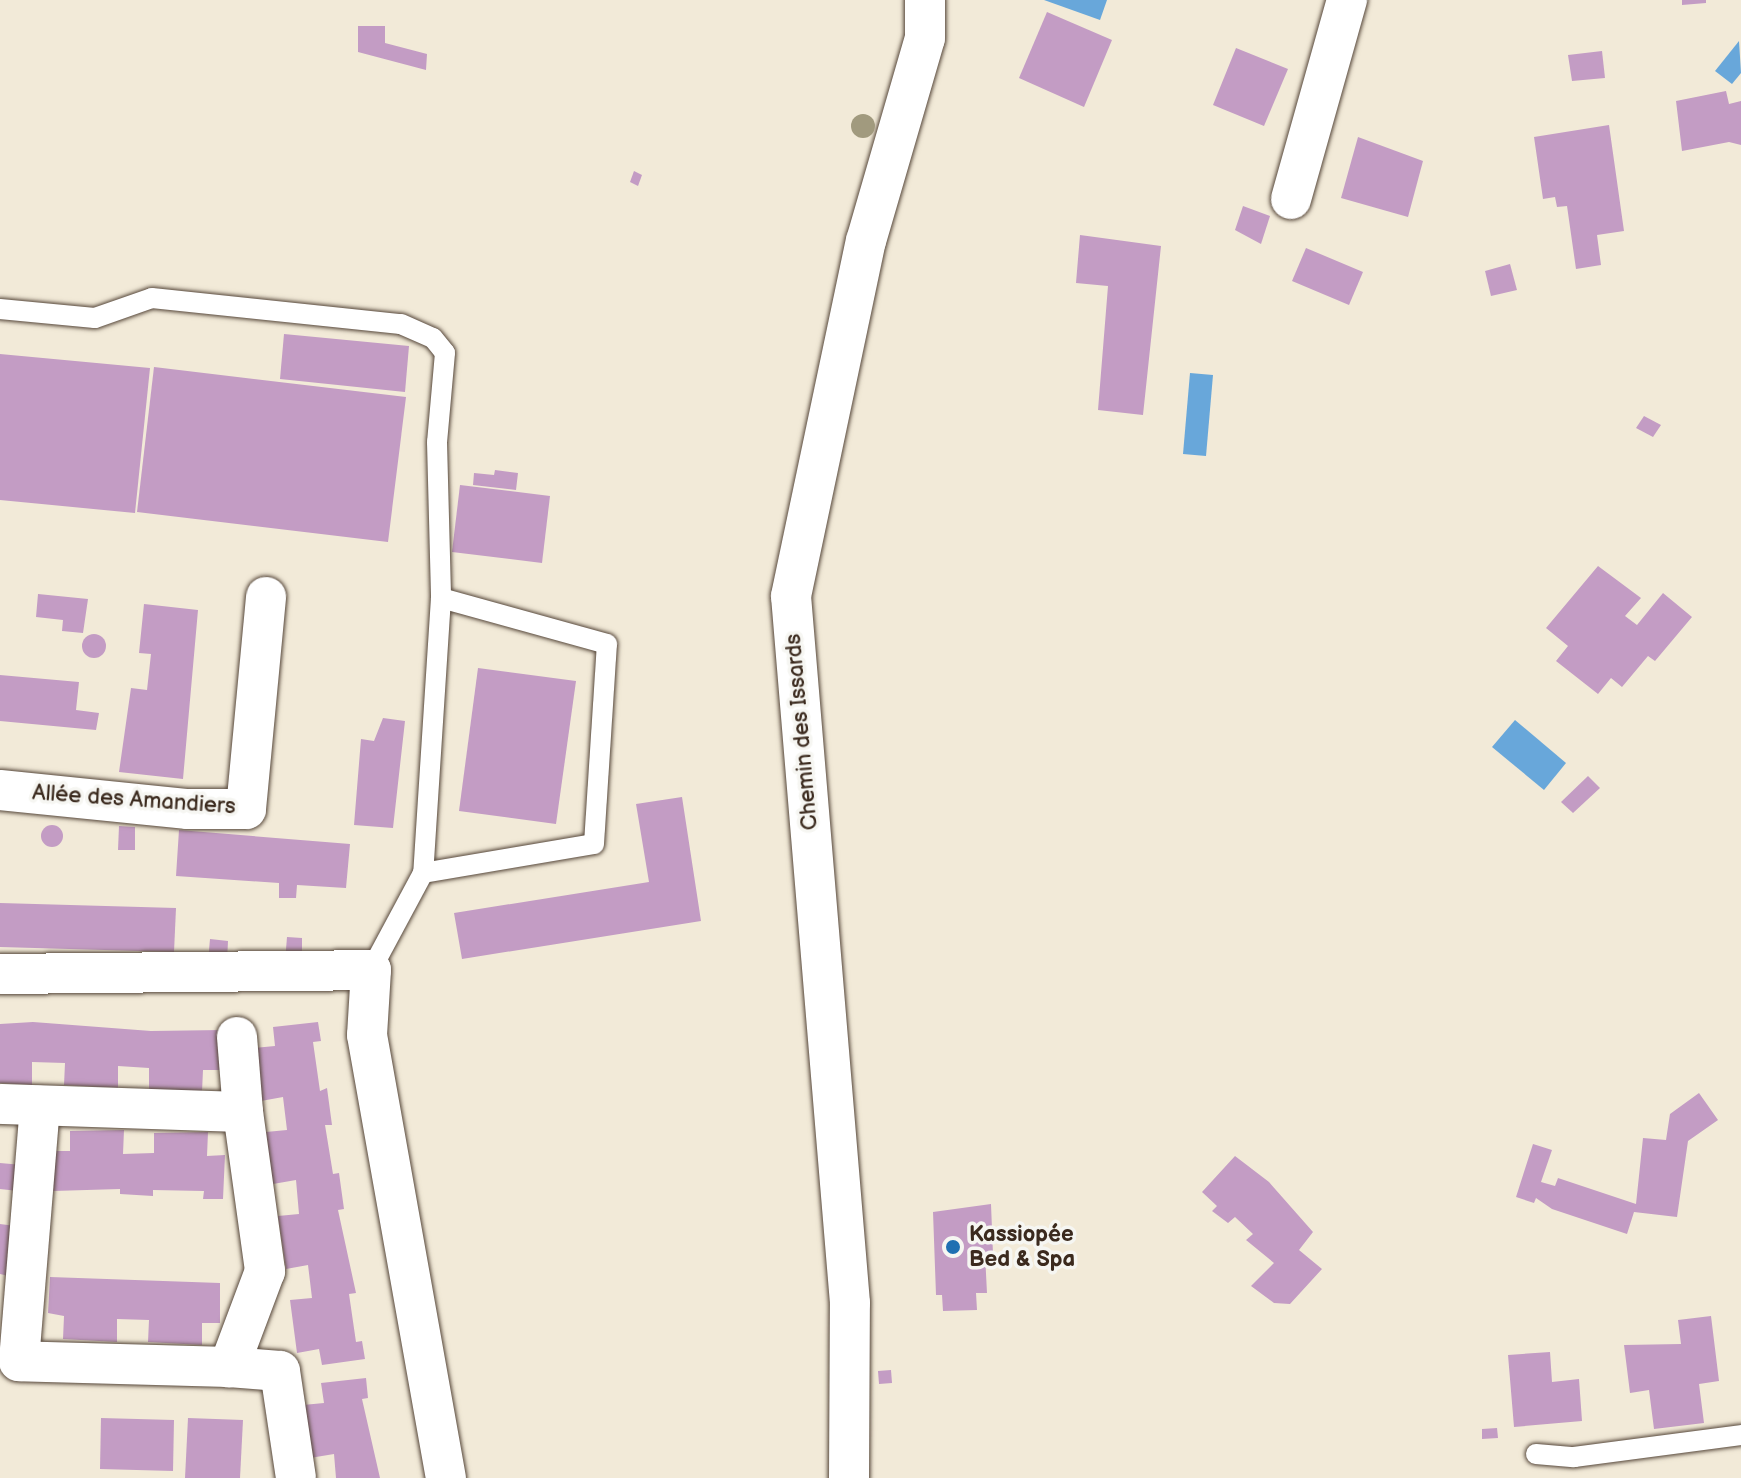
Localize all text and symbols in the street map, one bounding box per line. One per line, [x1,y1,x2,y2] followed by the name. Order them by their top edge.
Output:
[780,633,824,831] street label: Chemin des Issards
[31,780,237,820] street label: Allée des Amandiers
[969,1221,1075,1272] place label: Kassiopée Bed & Spa
[944,1238,962,1256] marker: Kassiopée Bed & Spa

